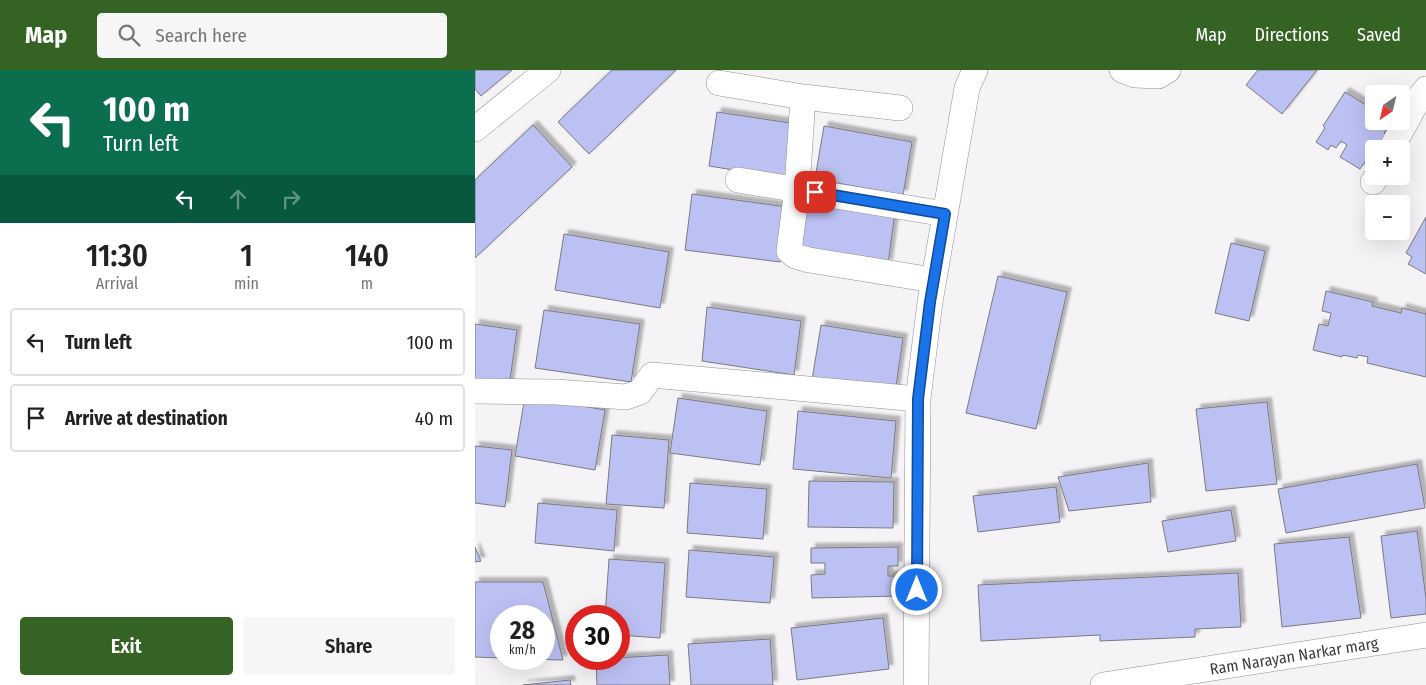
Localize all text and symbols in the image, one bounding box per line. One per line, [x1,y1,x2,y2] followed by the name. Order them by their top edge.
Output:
[97,13,447,58] search box
[25,21,67,49] text: Map
[115,21,143,49] icon: search
[155,24,247,47] text: Search here
[1195,24,1227,46] text: Map
[1255,24,1329,46] text: Directions
[1357,24,1401,46] text: Saved
[1365,85,1410,130] north arrow
[1365,85,1410,240] map controls
[103,88,190,130] text: 100 m
[20,90,85,155] icon: left
[103,130,179,157] text: Turn left
[1365,140,1410,185] button: +
[794,171,836,213] pin
[801,178,829,206] icon: arrive
[171,185,199,213] icon: left
[224,185,252,213] icon: ahead
[277,185,305,213] icon: right
[1365,195,1410,240] button: −
[86,238,148,274] text: 11:30
[240,238,253,274] text: 1
[345,238,389,274] text: 140
[96,274,138,293] text: Arrival
[234,274,259,293] text: min
[361,274,373,293] text: m
[22,328,50,356] icon: left
[65,331,132,354] text: Turn left
[407,331,453,354] text: 100 m
[22,404,50,432] icon: arrive
[65,407,228,430] text: Arrive at destination
[415,407,453,430] text: 40 m
[890,563,942,615] position arrow
[565,605,630,670] speed limit sign: 30
[510,616,535,646] text: 28
[20,617,233,675] button: Exit
[243,617,455,675] button: Share
[1208,633,1380,679] street label: Ram Narayan Narkar marg
[509,643,536,657] text: km/h

